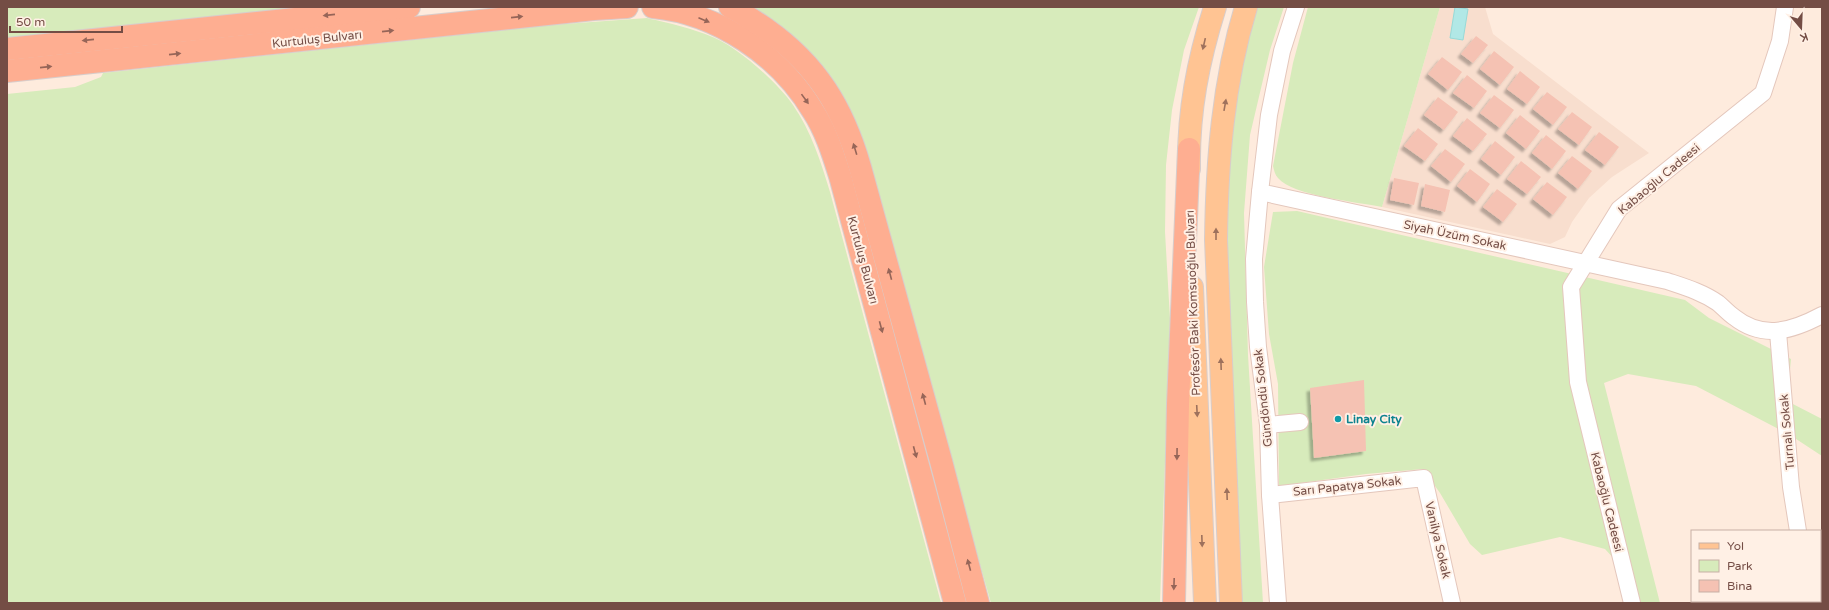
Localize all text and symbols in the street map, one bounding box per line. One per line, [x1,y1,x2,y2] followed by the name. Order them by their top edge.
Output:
[10,8,122,34] scale bar
[1781,8,1821,48] north arrow
[323,12,335,19] one-way arrow
[511,14,523,21] one-way arrow
[16,15,45,29] text: 50 m
[698,17,710,23] one-way arrow
[271,27,363,51] street label: Kurtuluş Bulvarı
[382,28,394,34] one-way arrow
[1798,30,1810,45] text: K
[82,37,94,43] one-way arrow
[1201,38,1207,50] one-way arrow
[169,50,181,57] one-way arrow
[40,64,52,71] one-way arrow
[801,93,809,104] one-way arrow
[1222,99,1228,111] one-way arrow
[1615,141,1703,217] street label: Kabaoğlu Cadeesi
[852,142,858,154] one-way arrow
[1183,210,1203,396] street label: Profesör Baki Komsuoğlu Bulvarı
[845,215,881,305] street label: Kurtuluş Bulvarı
[1402,217,1508,253] street label: Siyah Üzüm Sokak
[1213,227,1219,240] one-way arrow
[886,268,892,280] one-way arrow
[878,321,884,333] one-way arrow
[1251,348,1275,448] street label: Gündöndü Sokak
[1218,358,1225,370] one-way arrow
[921,393,927,405] one-way arrow
[1777,393,1797,470] street label: Turnalı Sokak
[1194,405,1200,418] one-way arrow
[1346,412,1402,427] place label: Linay City
[1333,414,1343,424] marker: Linay City
[912,447,918,459] one-way arrow
[1174,448,1180,461] one-way arrow
[1588,451,1626,553] street label: Kabaoğlu Cadeesi
[1292,473,1402,499] street label: Sarı Papatya Sokak
[1223,488,1230,500] one-way arrow
[1422,500,1454,580] street label: Vanilya Sokak
[1691,530,1821,602] legend
[1199,535,1205,548] one-way arrow
[1727,539,1744,553] text: Yol
[965,559,971,571] one-way arrow
[1727,559,1753,573] text: Park
[1171,578,1177,591] one-way arrow
[1727,579,1752,593] text: Bina

